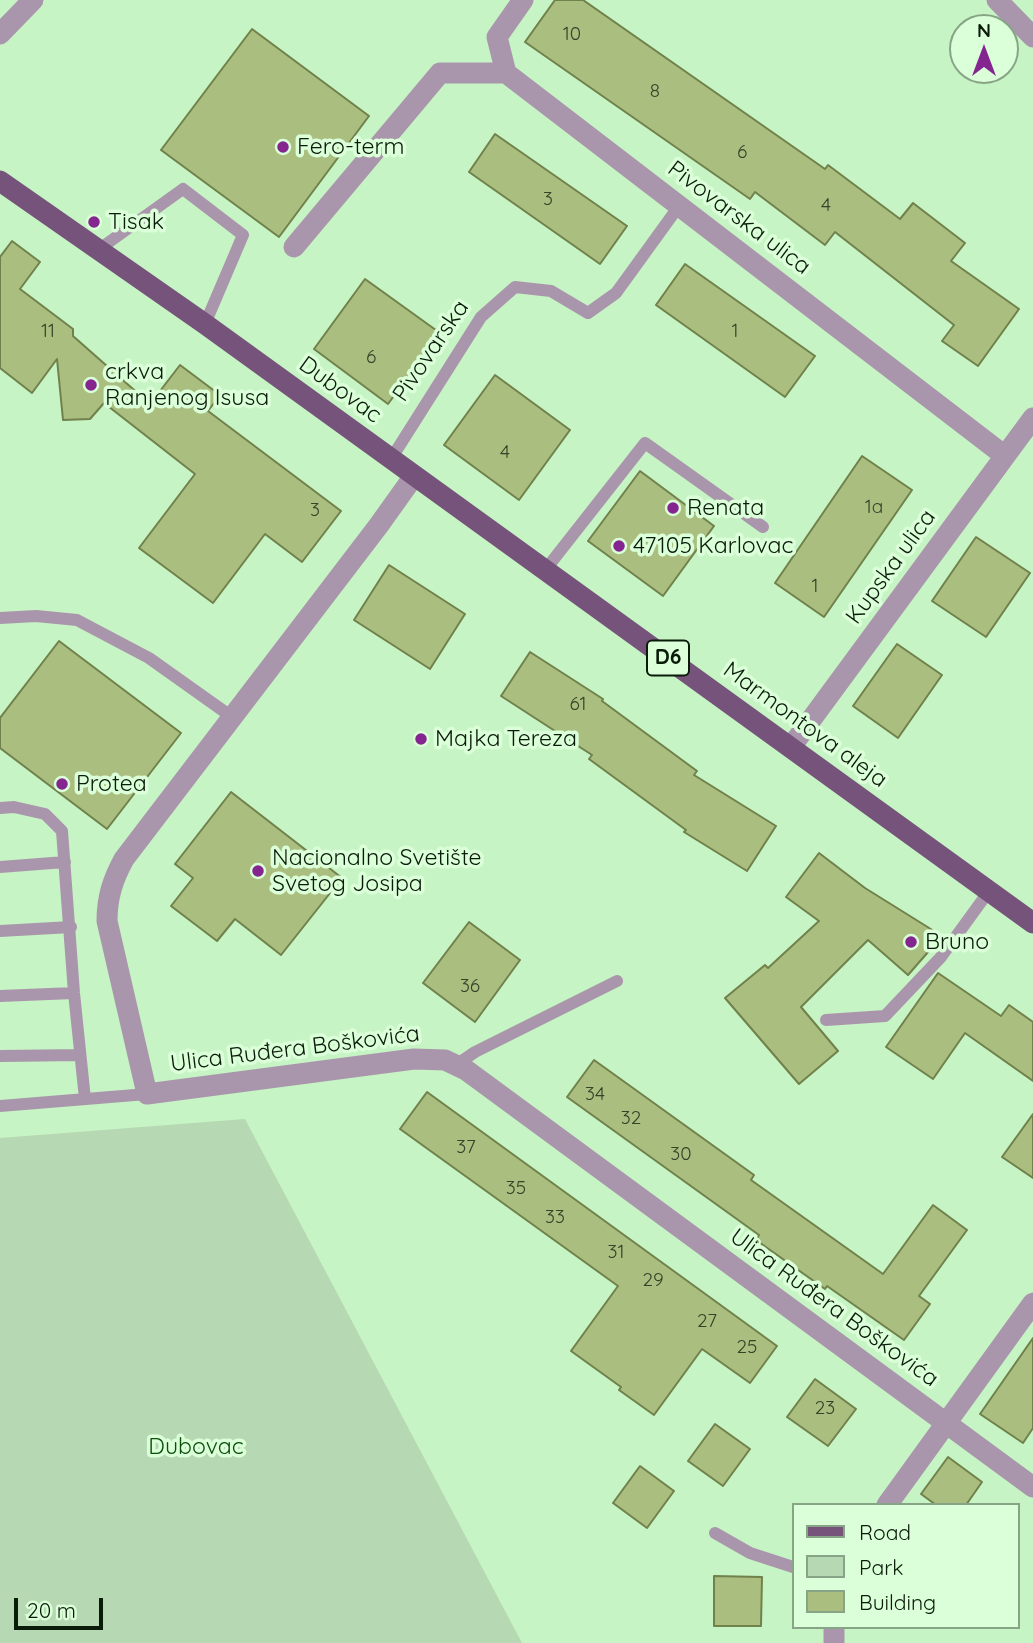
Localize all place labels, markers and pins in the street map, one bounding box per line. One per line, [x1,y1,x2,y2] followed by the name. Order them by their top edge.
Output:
[297,133,404,161] place label: Fero-term
[275,139,291,155] marker: Fero-term
[108,208,164,236] place label: Tisak
[86,214,102,230] marker: Tisak
[105,358,269,412] place label: crkva Ranjenog Isusa
[83,377,99,393] marker: crkva Ranjenog Isusa
[687,494,764,522] place label: Renata
[665,500,681,516] marker: Renata
[633,532,793,560] place label: 47105 Karlovac
[611,538,627,554] marker: 47105 Karlovac
[435,725,577,753] place label: Majka Tereza
[413,731,429,747] marker: Majka Tereza
[76,770,147,798] place label: Protea
[54,776,70,792] marker: Protea
[272,844,482,898] place label: Nacionalno Svetište Svetog Josipa
[250,863,266,879] marker: Nacionalno Svetište Svetog Josipa
[925,928,989,956] place label: Bruno
[903,934,919,950] marker: Bruno

